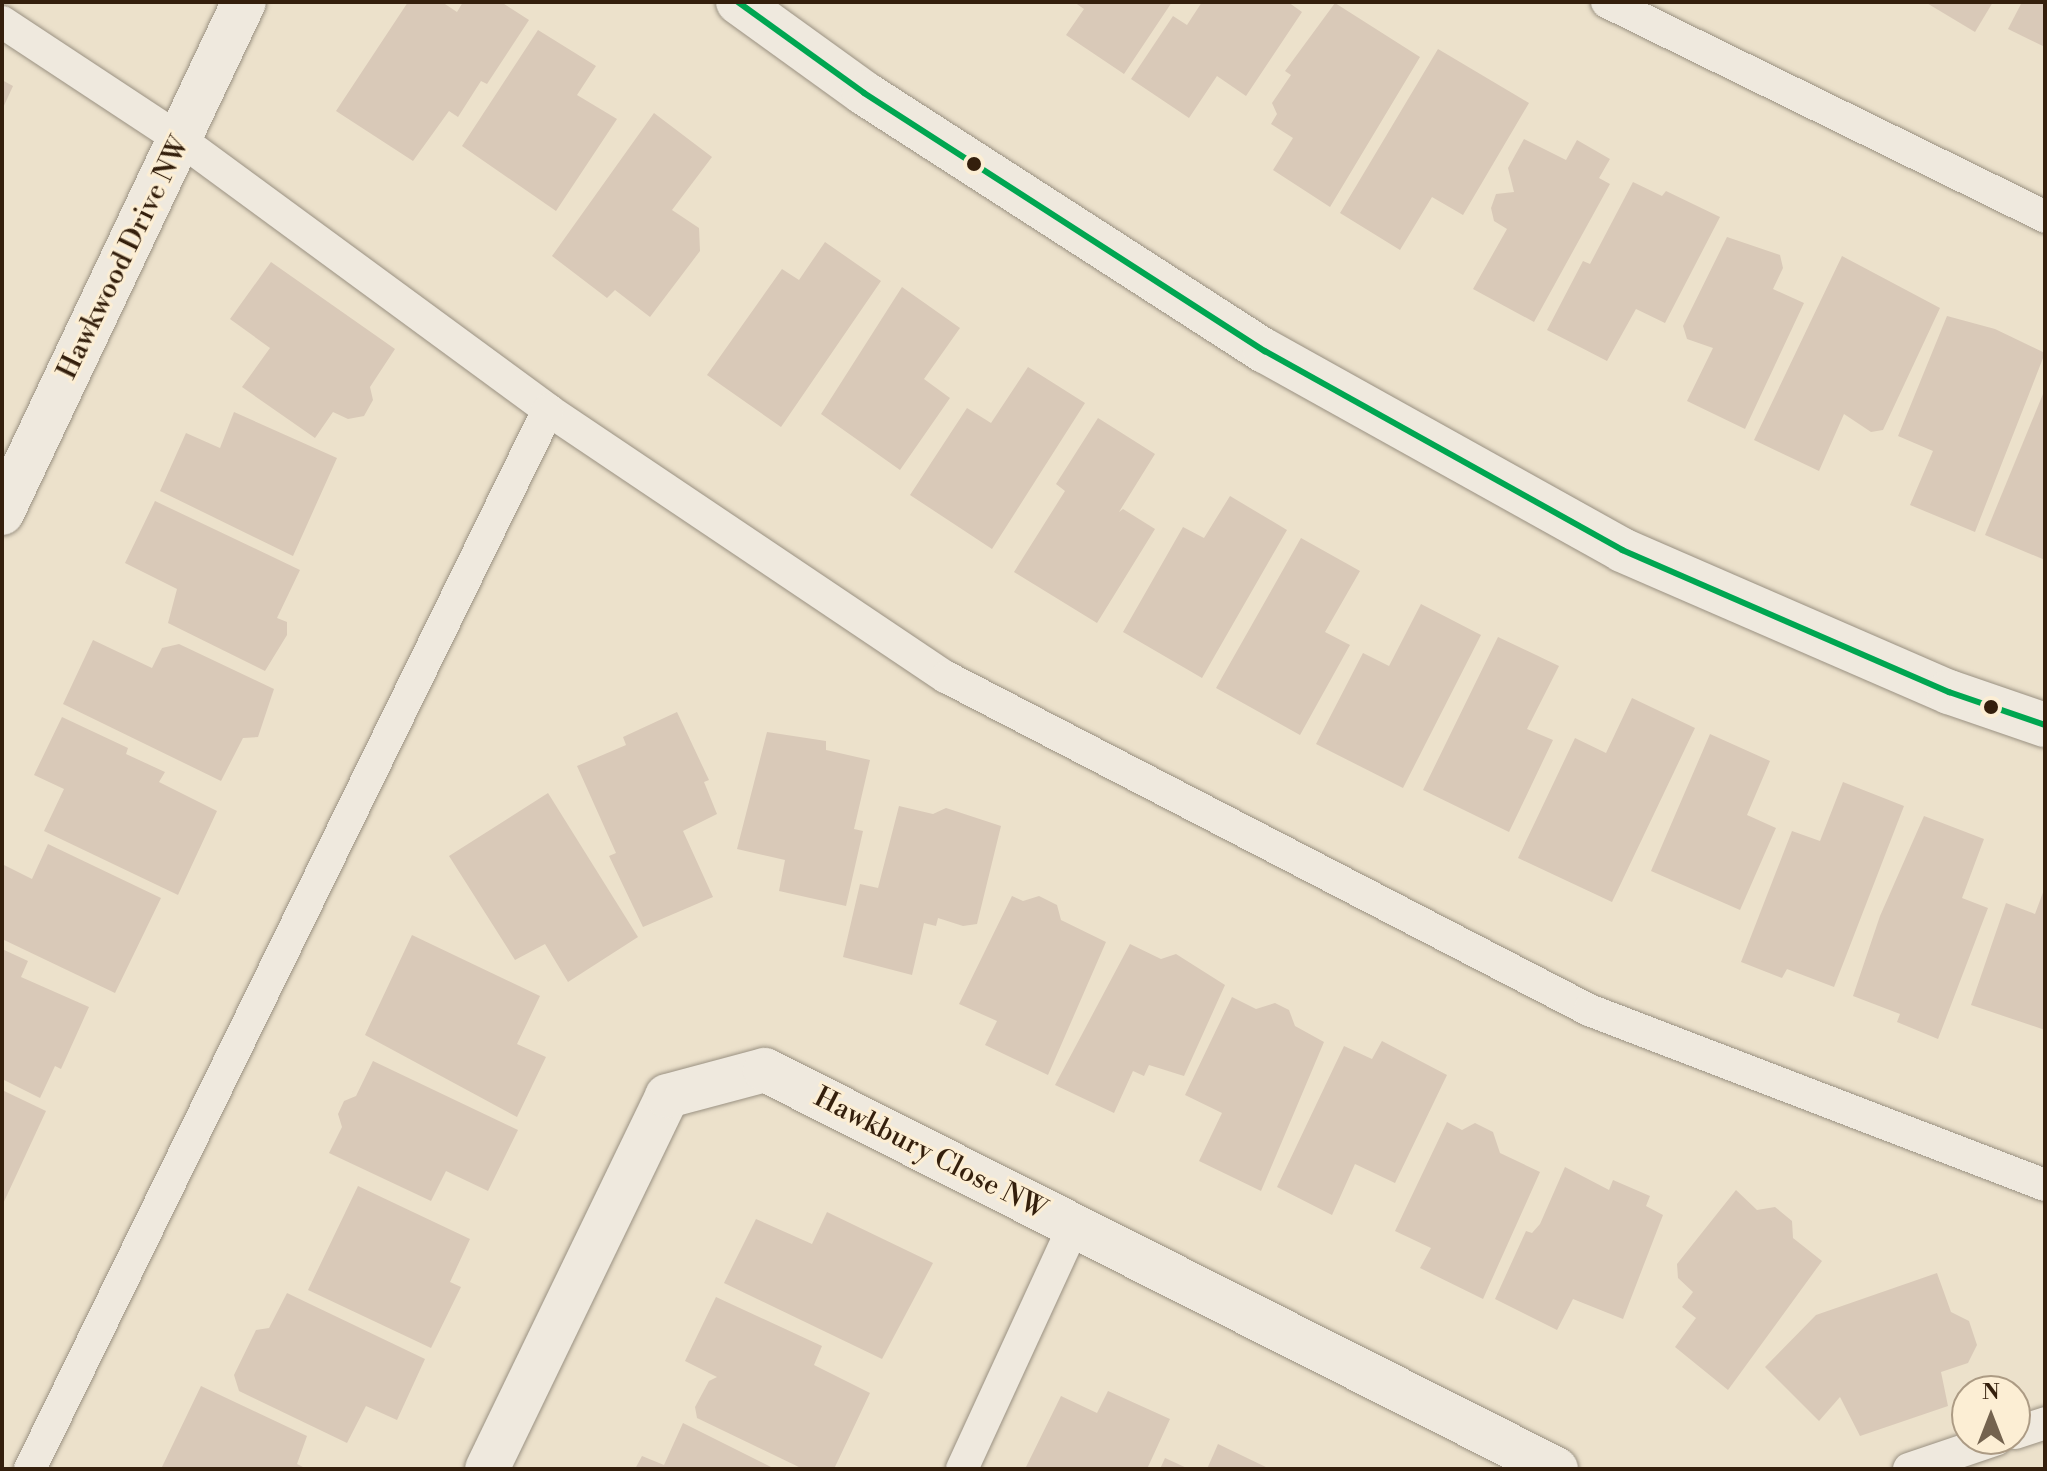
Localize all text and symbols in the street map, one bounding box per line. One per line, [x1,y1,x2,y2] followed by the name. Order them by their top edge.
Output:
[51,131,197,385] street label: Hawkwood Drive NW
[966,156,982,172] unlabelled marker
[1983,699,1999,715] unlabelled marker
[808,1081,1052,1227] street label: Hawkbury Close NW
[1951,1375,2031,1455] north arrow
[1982,1379,2000,1406] text: N

